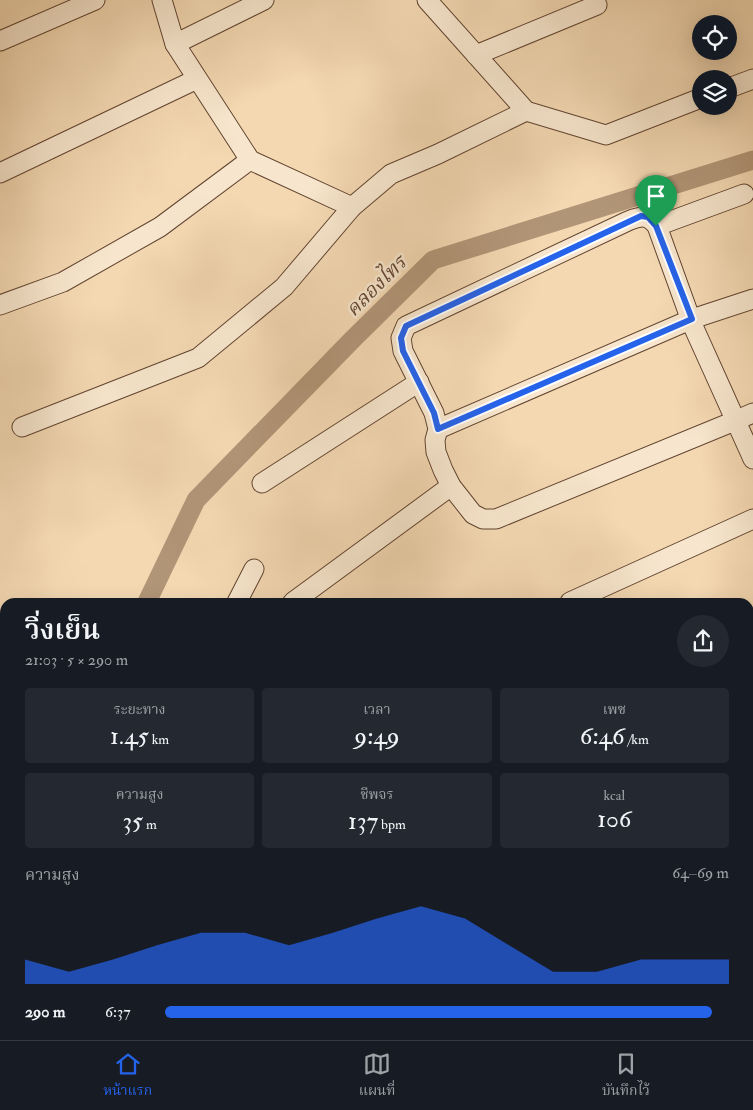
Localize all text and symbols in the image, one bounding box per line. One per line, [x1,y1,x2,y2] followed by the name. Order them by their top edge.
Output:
[692,15,737,115] map controls
[692,15,737,60] button: locate
[692,70,737,115] button: layers
[635,175,677,226] pin
[642,182,670,210] icon: arrive
[339,247,413,322] water label: คลองไทร
[25,613,100,648] text: วิ่งเย็น
[677,615,729,667] button: share
[25,650,128,670] text: 21:03 · 5 × 290 m
[114,701,166,718] text: ระยะทาง
[363,701,391,718] text: เวลา
[603,701,626,718] text: เพซ
[110,721,149,752] text: 1.45
[354,721,400,752] text: 9:49
[580,721,625,752] text: 6:46
[149,731,169,748] text: km
[625,731,649,748] text: /km
[116,786,164,803] text: ความสูง
[360,786,394,803] text: ชีพจร
[604,787,625,804] text: kcal
[597,804,631,835] text: 106
[122,806,143,837] text: 35
[348,806,378,837] text: 137
[143,816,157,833] text: m
[378,816,406,833] text: bpm
[672,863,729,883] text: 64–69 m
[25,865,80,885] text: ความสูง
[25,1002,65,1022] text: 290 m
[105,1002,131,1022] text: 6:37
[103,1050,152,1102] tab: หน้าแรก
[359,1050,395,1102] tab: แผนที่
[602,1050,650,1102] tab: บันทึกไว้

